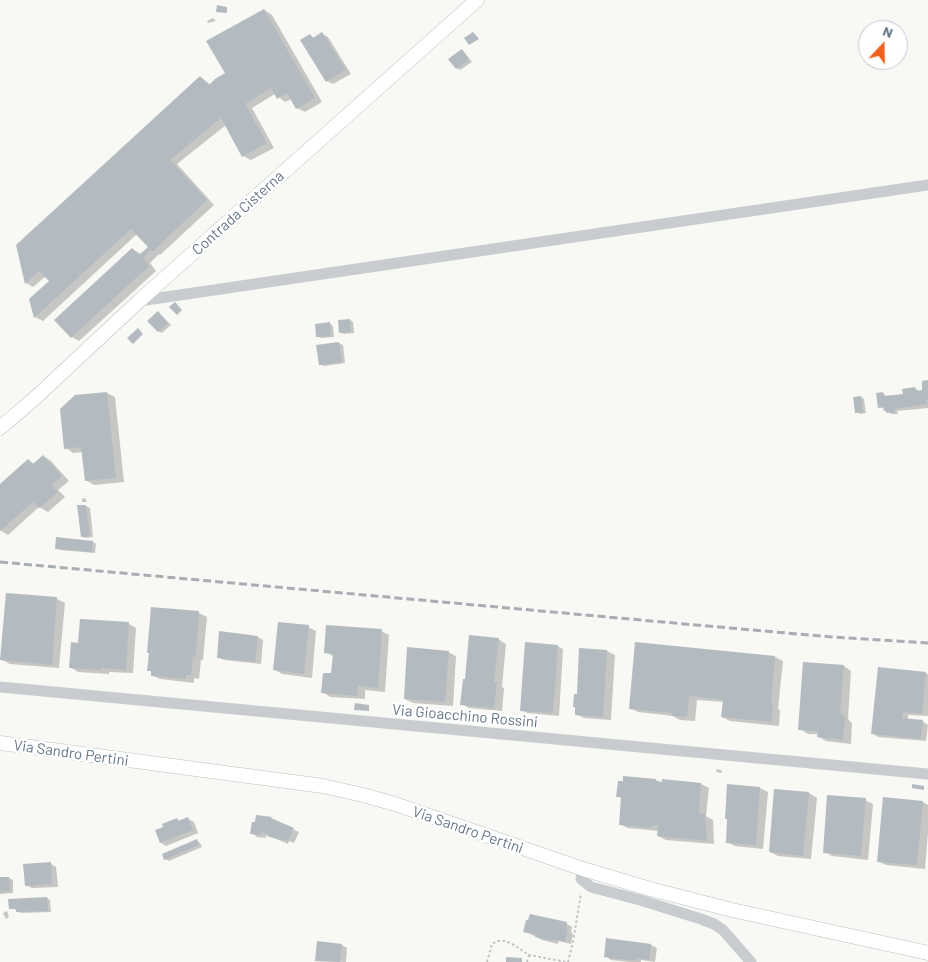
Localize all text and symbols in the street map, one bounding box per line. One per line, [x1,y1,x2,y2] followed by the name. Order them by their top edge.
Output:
[858,20,908,70] north arrow
[881,22,896,41] text: N
[188,167,288,259] street label: Contrada Cisterna
[391,701,539,731] street label: Via Gioacchino Rossini
[12,736,130,770] street label: Via Sandro Pertini
[410,803,526,857] street label: Via Sandro Pertini

